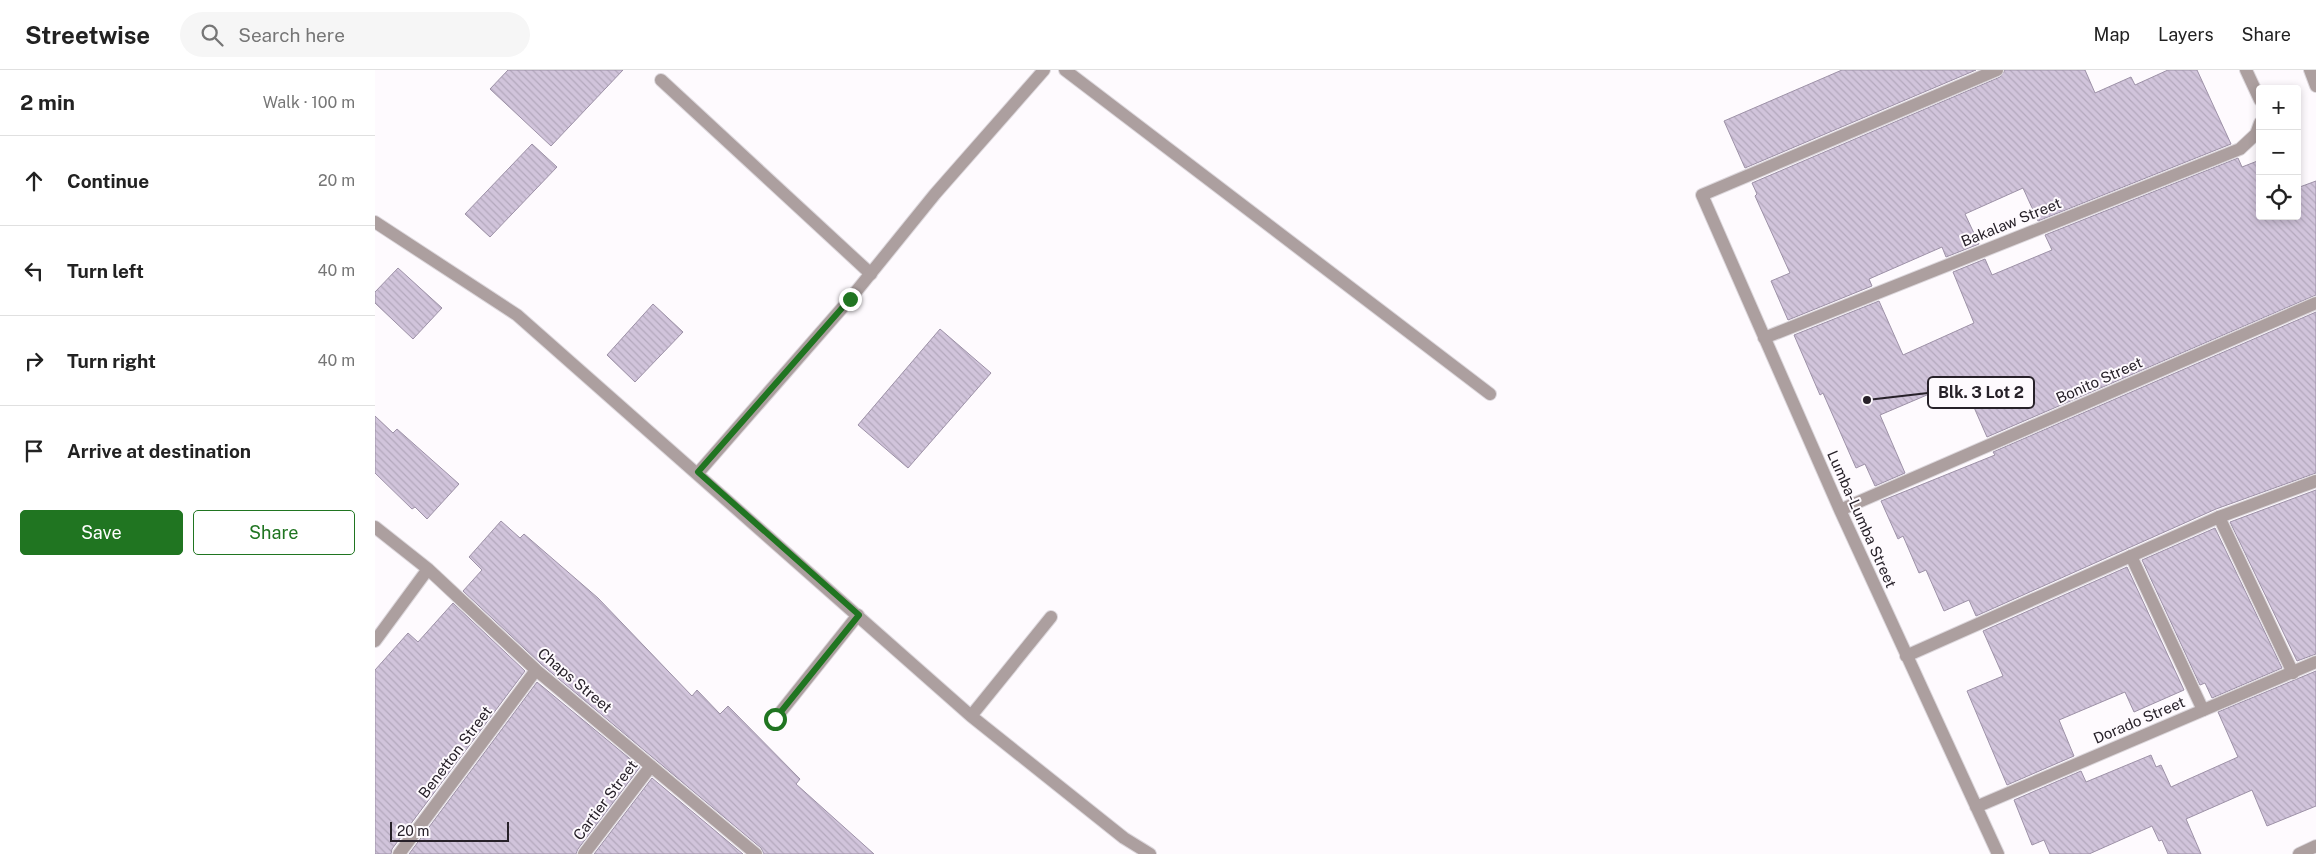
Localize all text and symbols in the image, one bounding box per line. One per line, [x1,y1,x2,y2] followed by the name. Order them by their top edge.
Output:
[180,12,530,57] search box
[25,21,150,49] text: Streetwise
[198,21,226,49] icon: search
[238,24,345,46] text: Search here
[2094,24,2130,45] text: Map
[2158,24,2214,45] text: Layers
[2242,24,2291,45] text: Share
[2256,85,2301,220] map controls
[2256,85,2301,130] button: +
[20,90,75,115] text: 2 min
[263,93,355,112] text: Walk · 100 m
[2256,130,2301,175] button: −
[20,167,48,195] icon: ahead
[67,170,149,192] text: Continue
[318,171,355,190] text: 20 m
[2256,175,2301,220] button: locate
[1958,194,2064,250] street label: Bakalaw Street
[20,257,48,285] icon: left
[67,260,144,282] text: Turn left
[317,261,355,280] text: 40 m
[839,288,862,311] route end
[20,347,48,375] icon: right
[67,350,156,372] text: Turn right
[317,351,355,370] text: 40 m
[2053,353,2145,407] street label: Bonito Street
[1928,377,2034,408] callout: Blk. 3 Lot 2
[1938,383,2024,402] text: Blk. 3 Lot 2
[20,437,48,465] icon: arrive
[67,440,251,462] text: Arrive at destination
[1824,448,1900,590] street label: Lumba-Lumba Street
[20,510,183,555] button: Save
[193,510,355,555] button: Share
[535,644,615,716] street label: Chaps Street
[2091,693,2187,747] street label: Dorado Street
[415,703,495,801] street label: Benetton Street
[764,708,787,731] route start
[569,757,641,843] street label: Cartier Street
[390,819,509,842] scale bar
[397,823,429,839] text: 20 m

